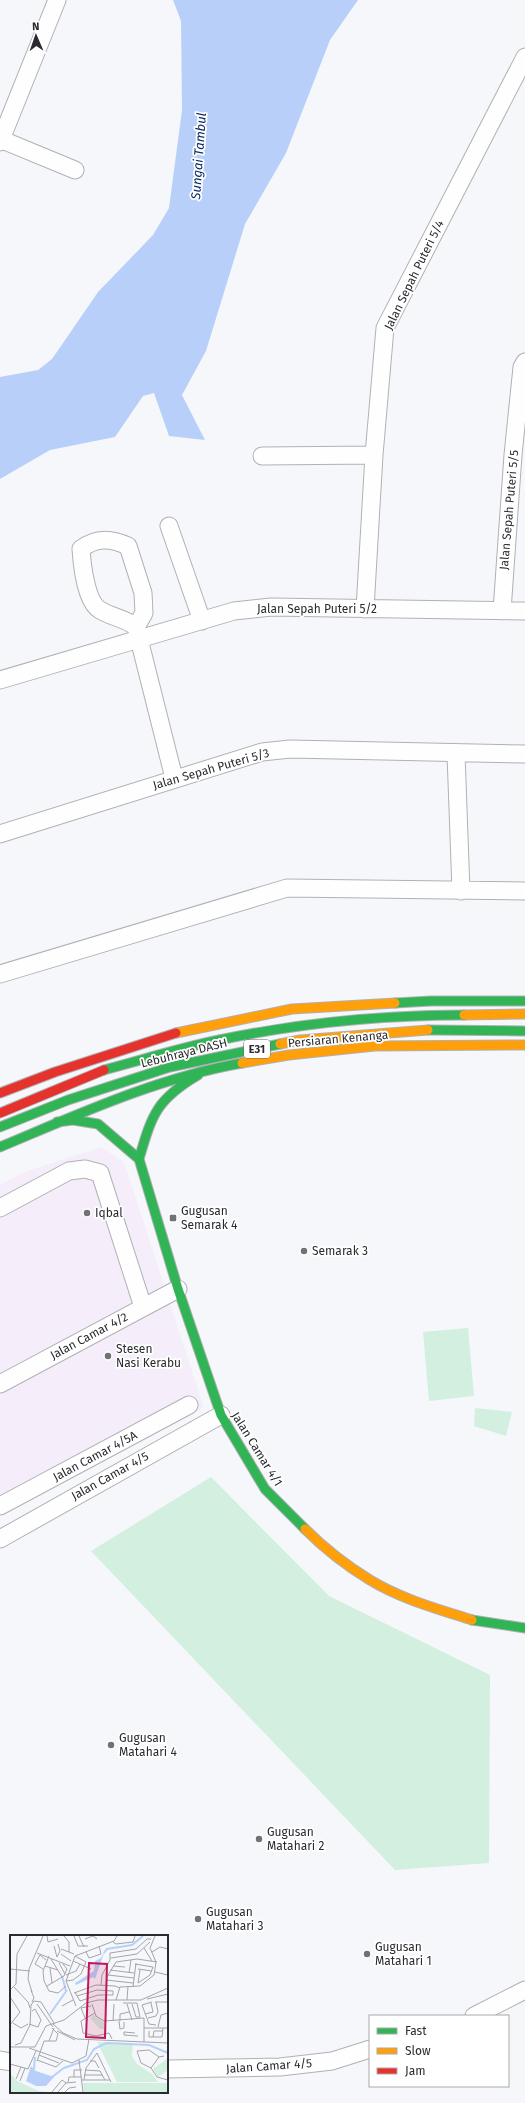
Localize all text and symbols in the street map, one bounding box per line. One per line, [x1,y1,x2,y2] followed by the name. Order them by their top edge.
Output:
[16,16,56,56] north arrow
[32,20,40,33] text: N
[188,112,209,201] water label: Sungai Tambul
[381,217,447,332] street label: Jalan Sepah Puteri 5/4
[497,449,521,571] street label: Jalan Sepah Puteri 5/5
[257,602,377,616] street label: Jalan Sepah Puteri 5/2
[151,746,271,792] street label: Jalan Sepah Puteri 5/3
[287,1028,389,1050] street label: Persiaran Kenanga
[139,1035,229,1071] street label: Lebuhraya DASH
[244,1040,270,1058] road number: E31
[181,1204,238,1232] place label: Gugusan Semarak 4
[95,1206,123,1220] place label: Iqbal
[82,1208,92,1218] marker: Iqbal
[168,1213,178,1223] marker: Gugusan Semarak 4
[312,1244,368,1258] place label: Semarak 3
[299,1246,309,1256] marker: Semarak 3
[48,1310,130,1362] street label: Jalan Camar 4/2
[116,1342,181,1370] place label: Stesen Nasi Kerabu
[103,1351,113,1361] marker: Stesen Nasi Kerabu
[229,1409,285,1489] street label: Jalan Camar 4/1
[51,1428,139,1484] street label: Jalan Camar 4/5A
[69,1449,151,1503] street label: Jalan Camar 4/5
[119,1731,177,1759] place label: Gugusan Matahari 4
[106,1740,116,1750] marker: Gugusan Matahari 4
[267,1825,324,1853] place label: Gugusan Matahari 2
[254,1834,264,1844] marker: Gugusan Matahari 2
[206,1905,263,1933] place label: Gugusan Matahari 3
[193,1914,203,1924] marker: Gugusan Matahari 3
[10,1935,168,2093] inset map
[375,1940,432,1968] place label: Gugusan Matahari 1
[362,1949,372,1959] marker: Gugusan Matahari 1
[369,2015,509,2087] legend
[405,2024,427,2038] text: Fast
[405,2044,431,2058] text: Slow
[226,2056,312,2076] street label: Jalan Camar 4/5
[405,2064,425,2078] text: Jam

